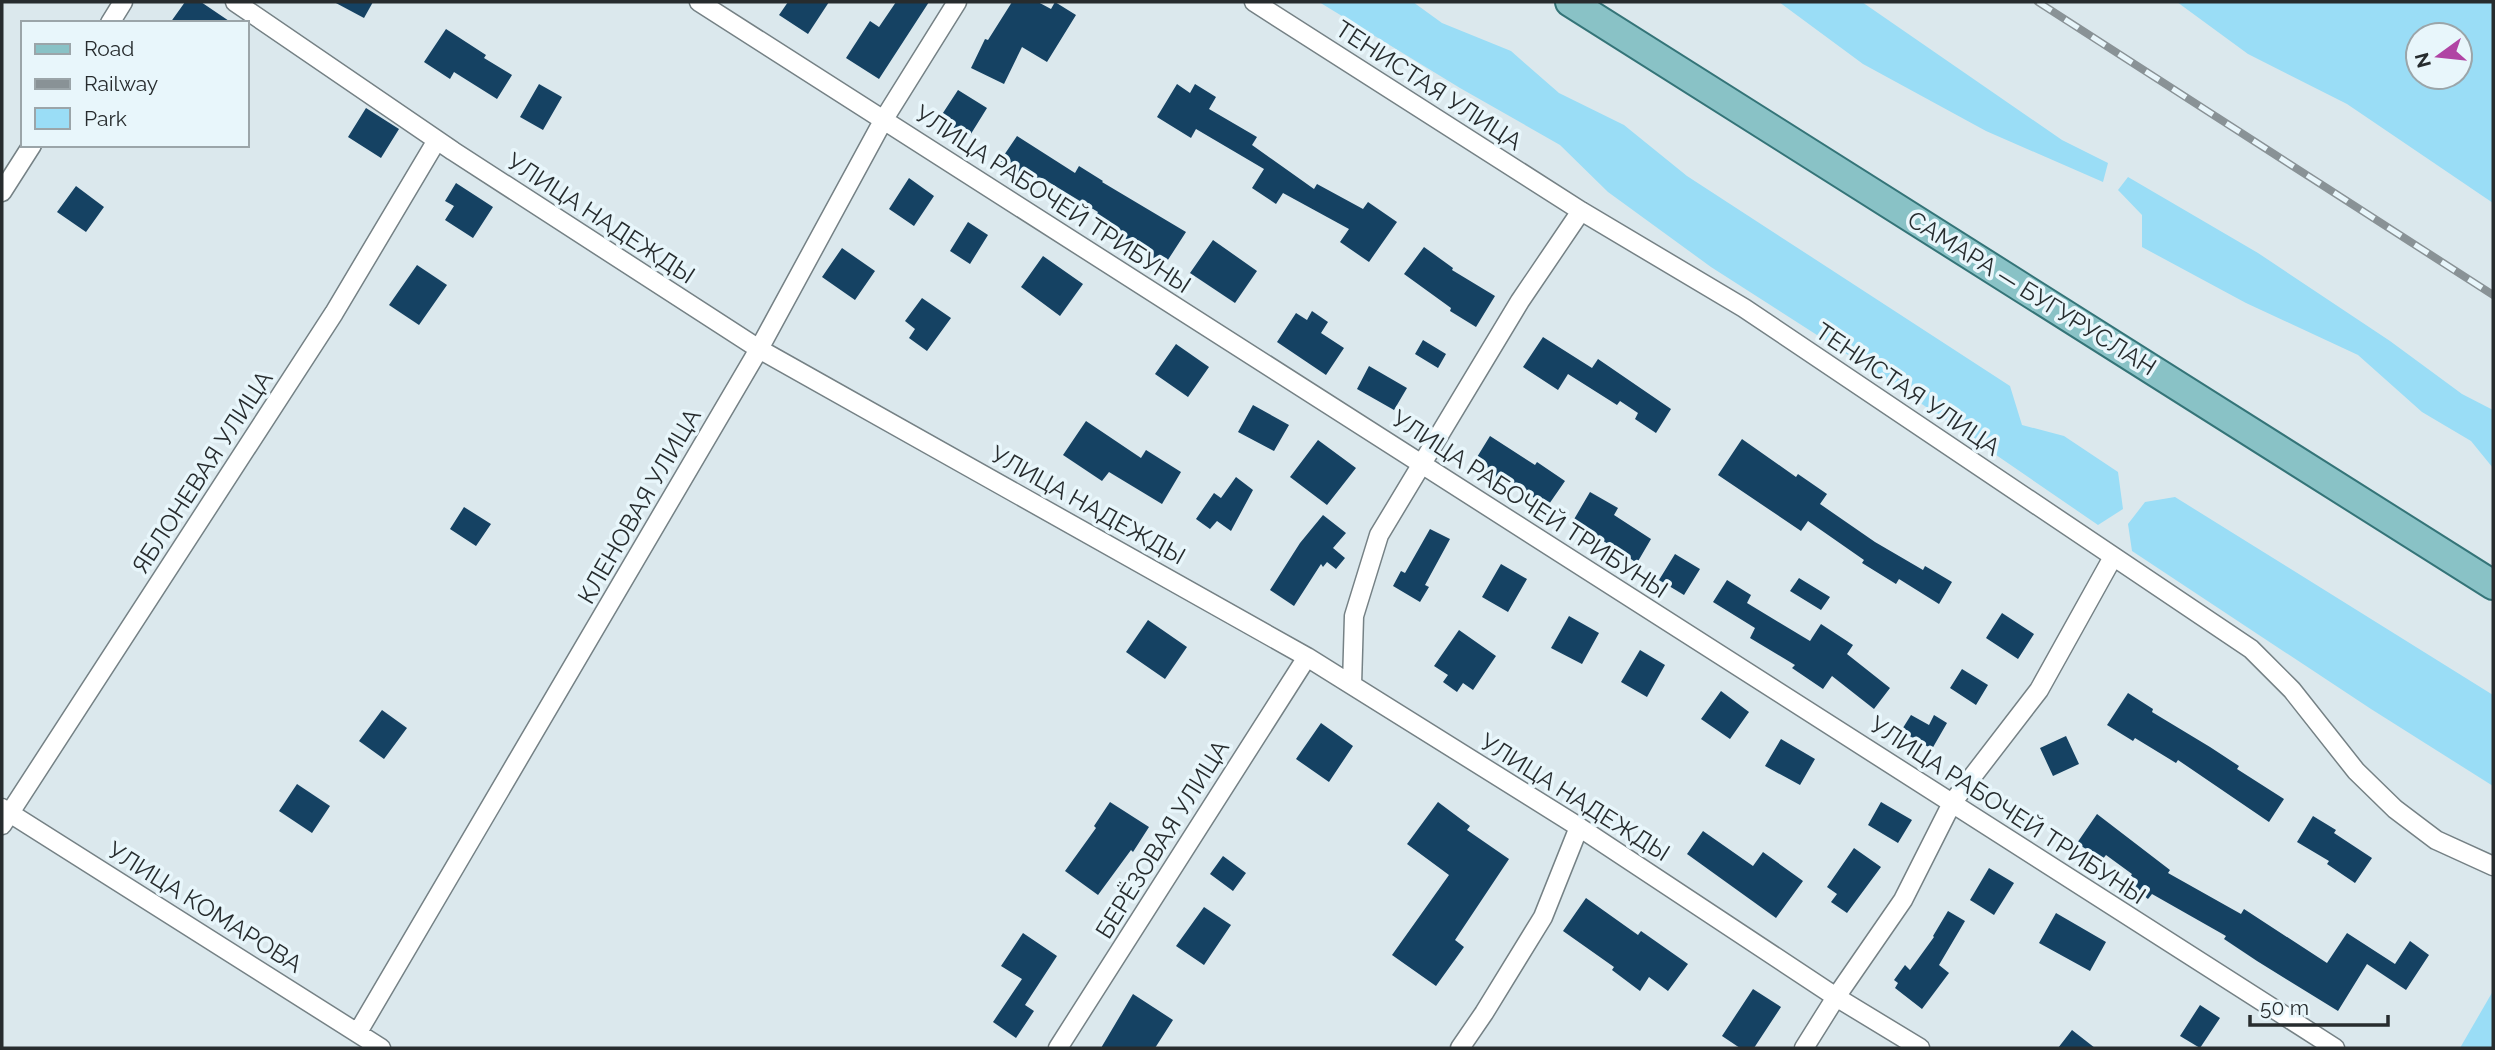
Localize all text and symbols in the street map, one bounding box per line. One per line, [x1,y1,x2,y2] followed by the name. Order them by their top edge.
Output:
[1330,14,1528,156] street label: ТЕНИСТАЯ УЛИЦА
[21,21,248,147] legend
[2404,21,2474,91] north arrow
[84,36,134,61] text: Road
[2410,51,2435,70] text: N
[84,71,158,96] text: Railway
[909,99,1197,299] street label: УЛИЦА РАБОЧЕЙ ТРИБУНЫ
[84,106,127,131] text: Park
[502,146,700,290] street label: УЛИЦА НАДЕЖДЫ
[1902,204,2162,382] street label: САМАРА — БУГУРУСЛАН
[1810,316,2006,462] street label: ТЕНИСТАЯ УЛИЦА
[125,365,279,579] street label: ЯБЛОНЕВАЯ УЛИЦА
[571,403,707,609] street label: КЛЕНОВАЯ УЛИЦА
[1386,404,1674,604] street label: УЛИЦА РАБОЧЕЙ ТРИБУНЫ
[986,439,1190,571] street label: УЛИЦА НАДЕЖДЫ
[1864,710,2152,910] street label: УЛИЦА РАБОЧЕЙ ТРИБУНЫ
[1475,727,1675,867] street label: УЛИЦА НАДЕЖДЫ
[1089,734,1235,944] street label: БЕРЁЗОВАЯ УЛИЦА
[102,835,308,979] street label: УЛИЦА КОМАРОВА
[2250,984,2388,1028] scale bar
[2260,995,2309,1020] text: 50 m

